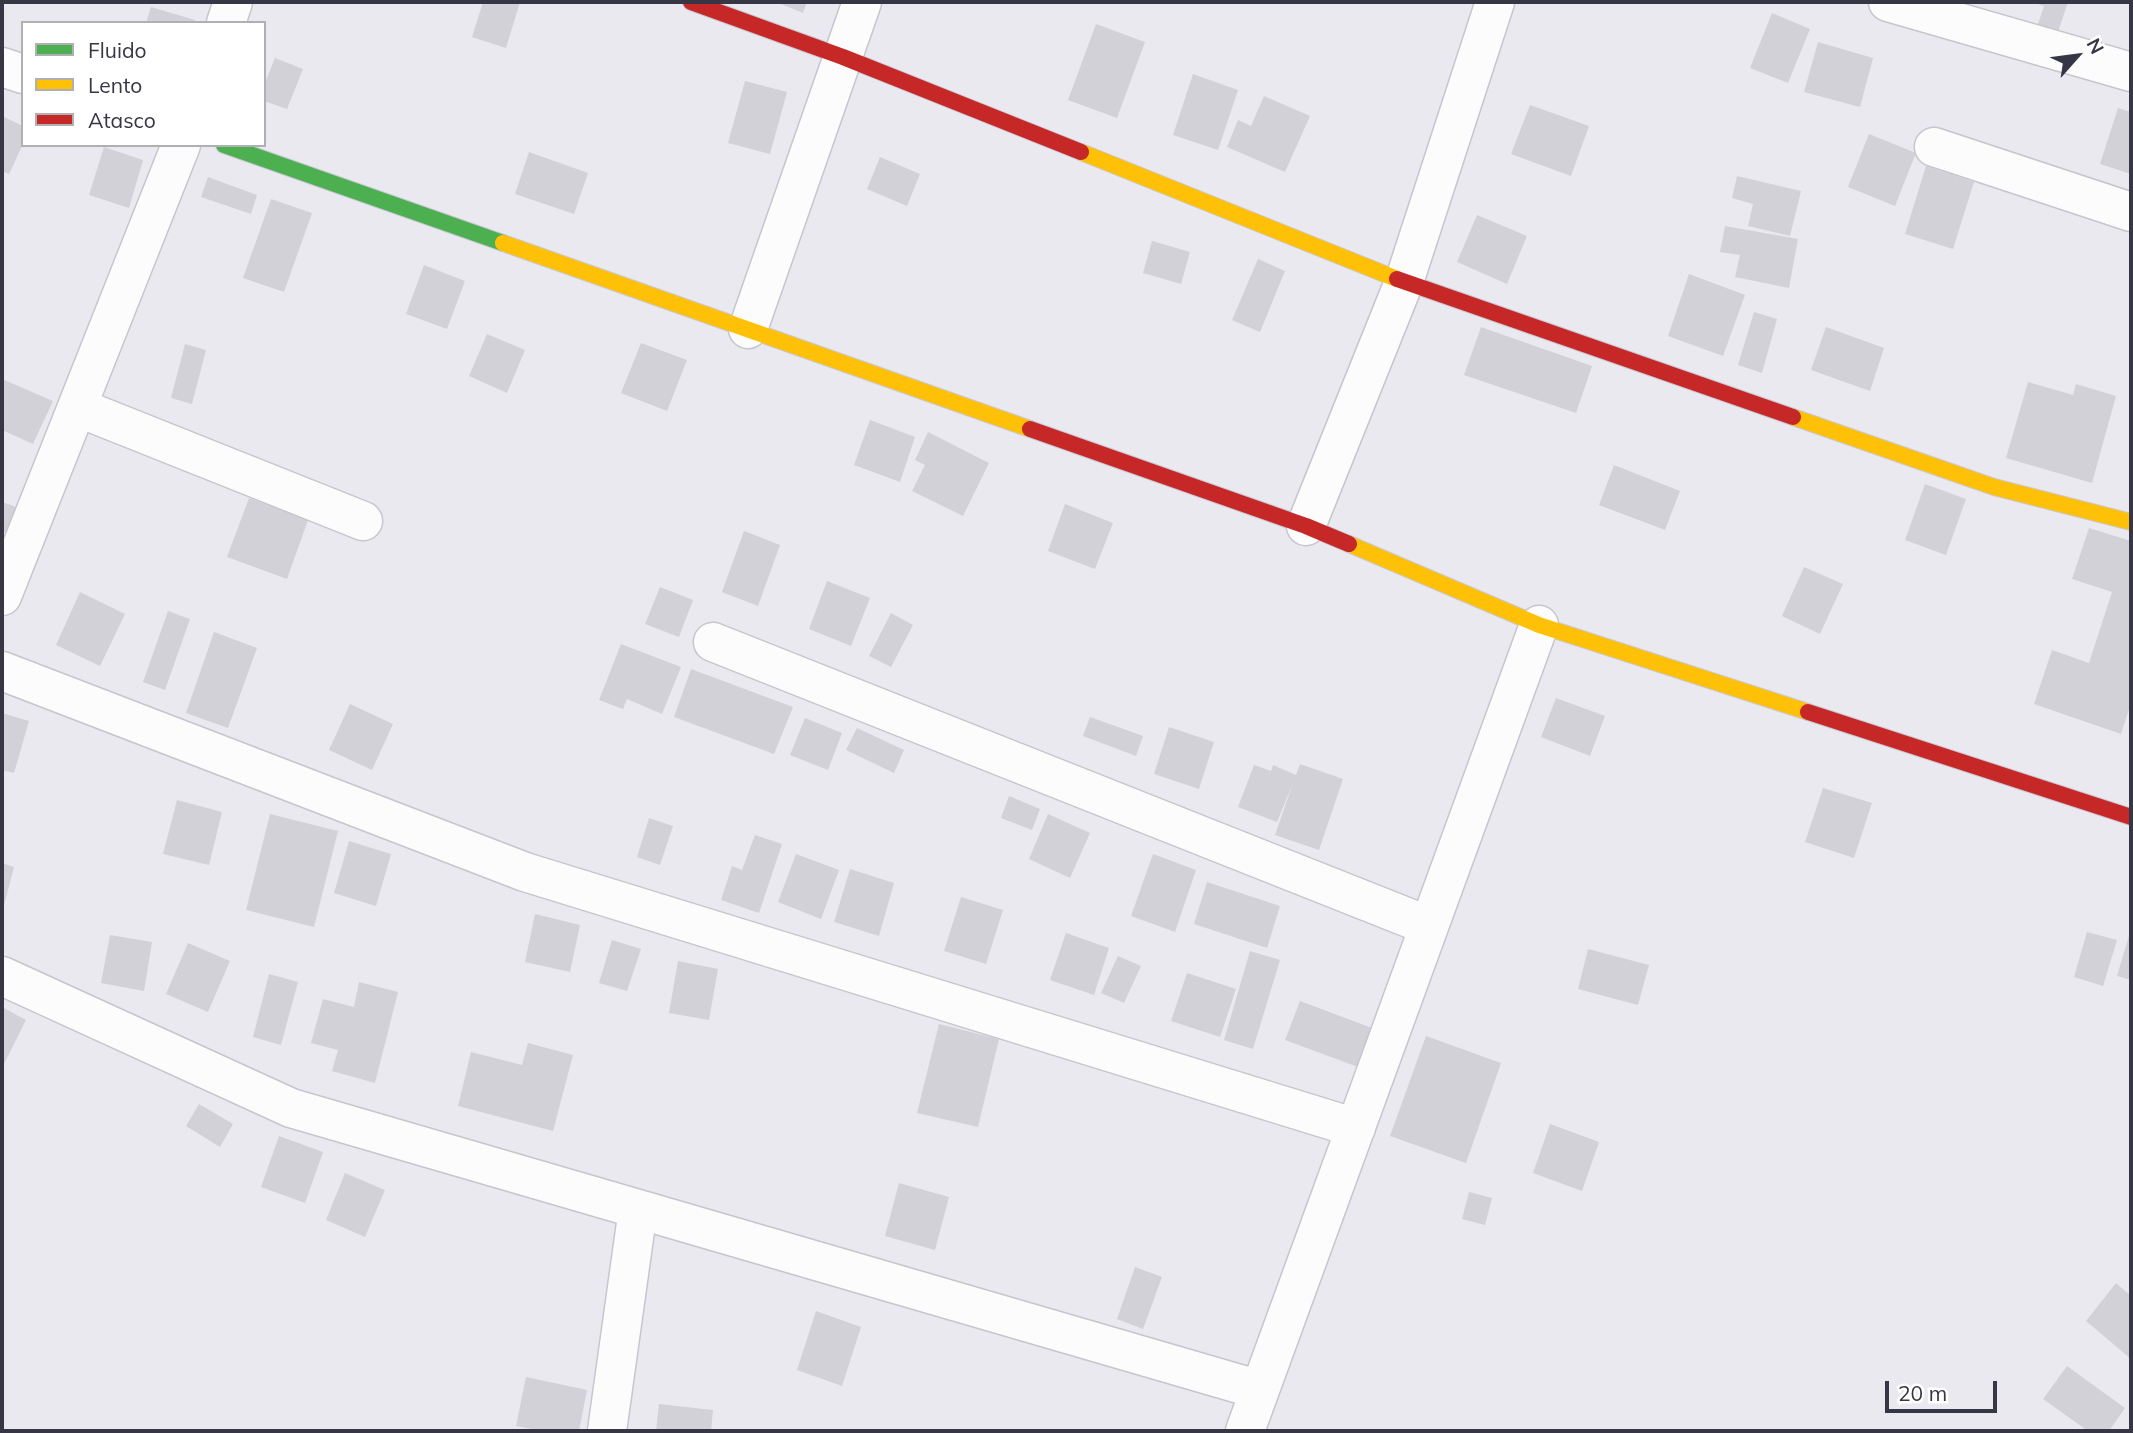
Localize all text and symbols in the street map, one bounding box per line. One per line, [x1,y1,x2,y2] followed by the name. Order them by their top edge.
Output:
[21,21,266,147] legend
[2042,21,2112,91] north arrow
[2082,34,2110,58] text: N
[88,37,147,63] text: Fluido
[88,72,142,98] text: Lento
[88,107,156,133] text: Atasco
[1888,1366,2000,1410] scale bar
[1898,1380,1947,1406] text: 20 m

